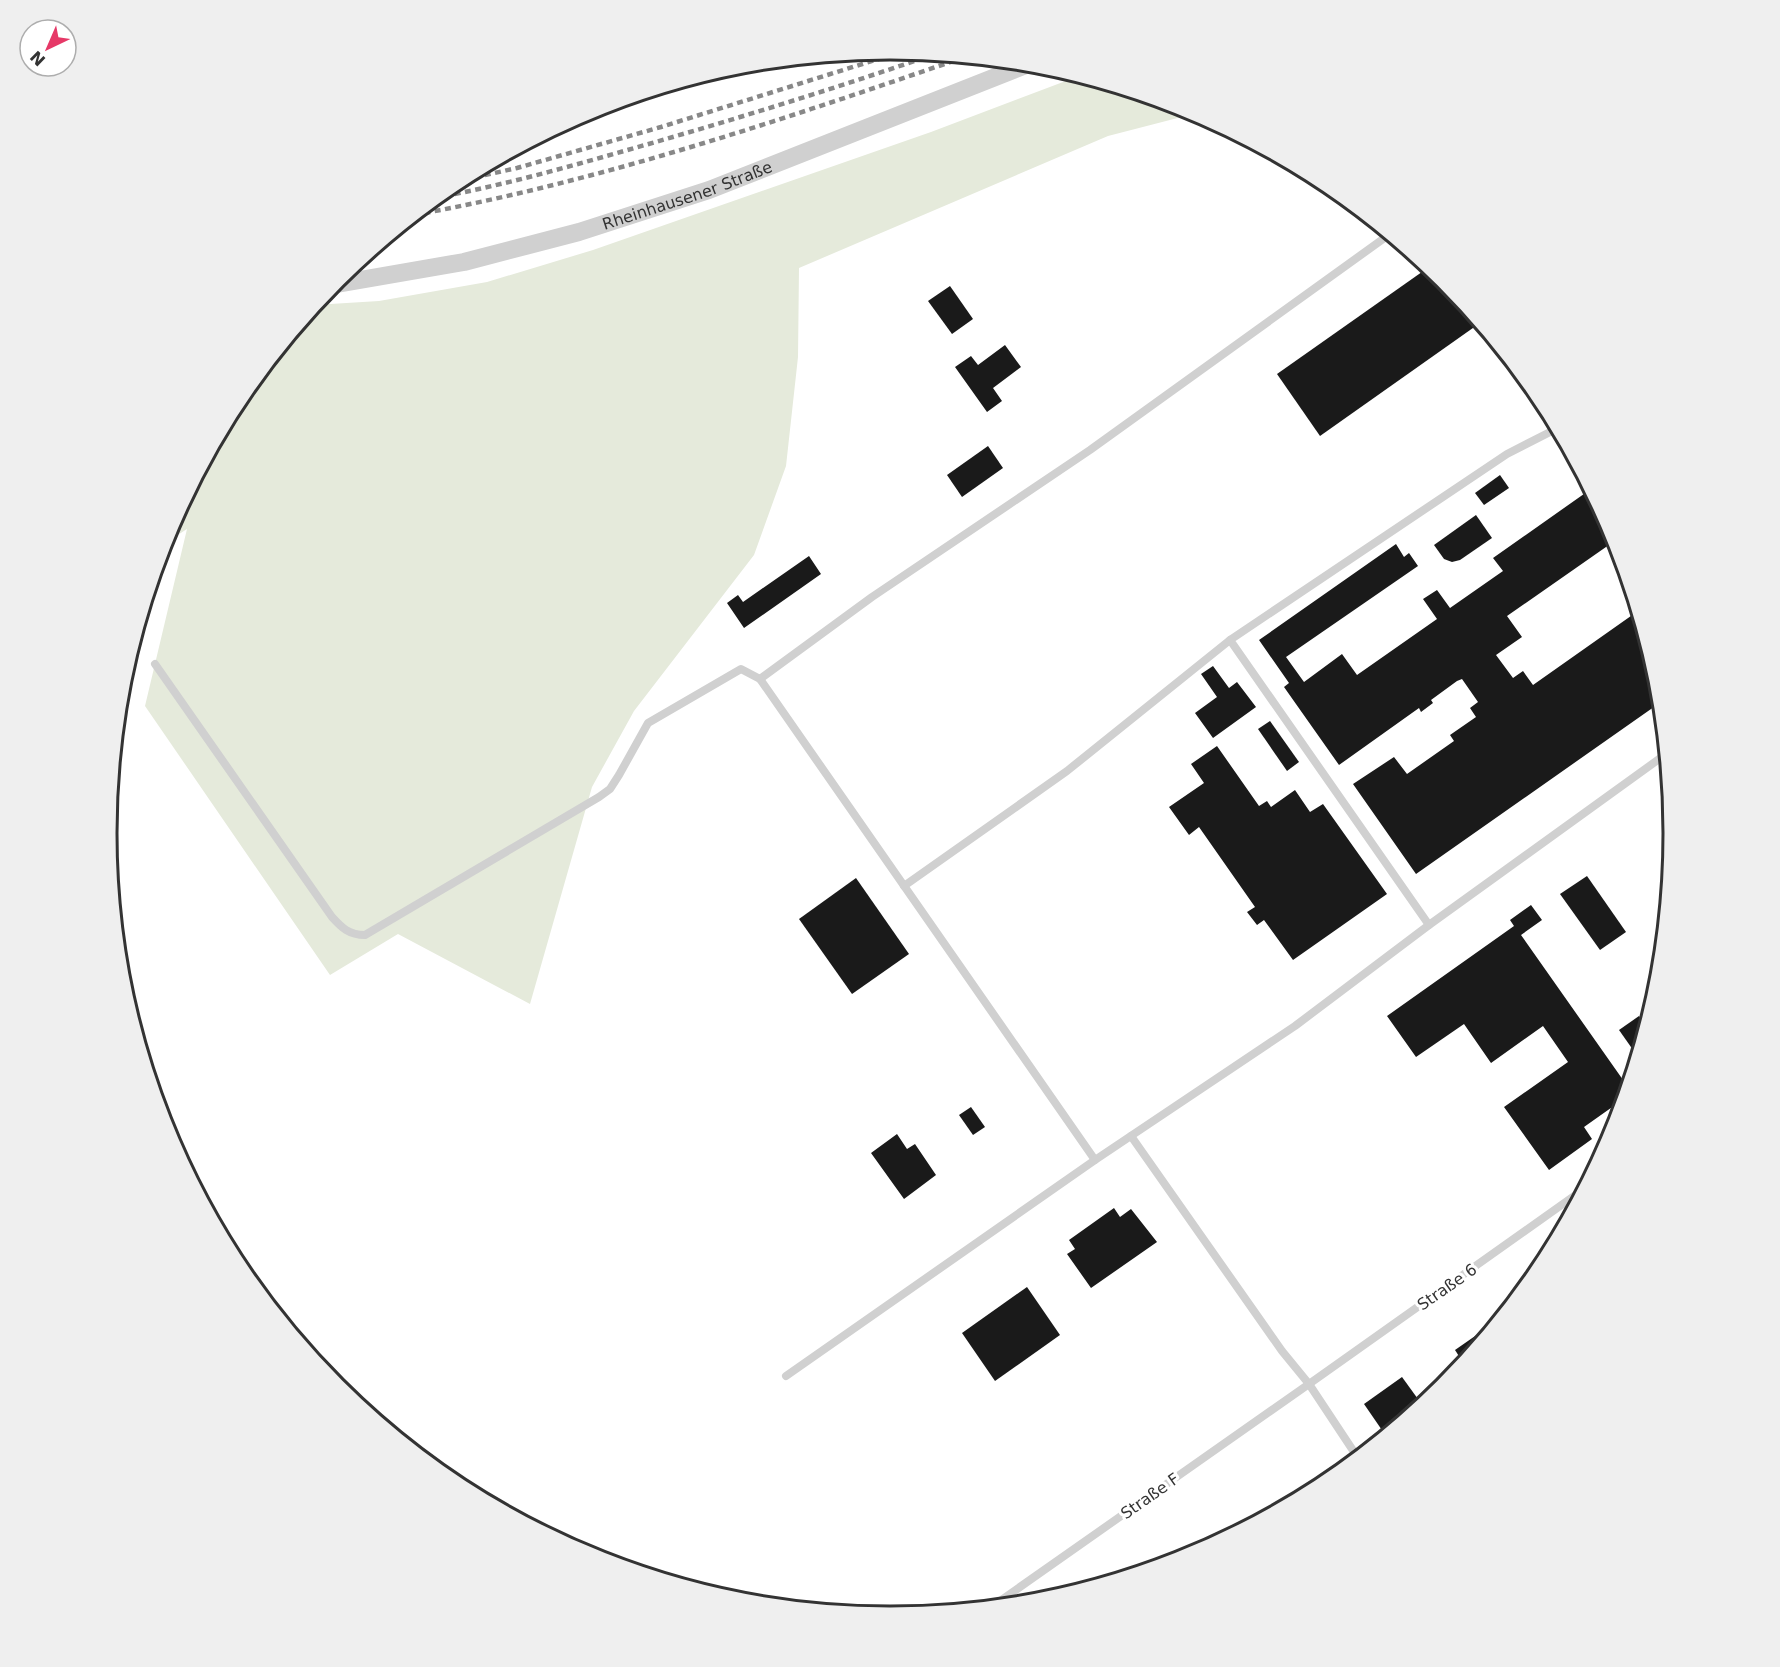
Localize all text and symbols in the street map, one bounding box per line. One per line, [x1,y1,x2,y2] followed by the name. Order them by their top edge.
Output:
[18,18,78,78] north arrow
[27,47,49,70] text: N
[600,157,775,233] street label: Rheinhausener Straße
[1414,1260,1480,1314] street label: Straße 6
[1117,1469,1183,1523] street label: Straße F

